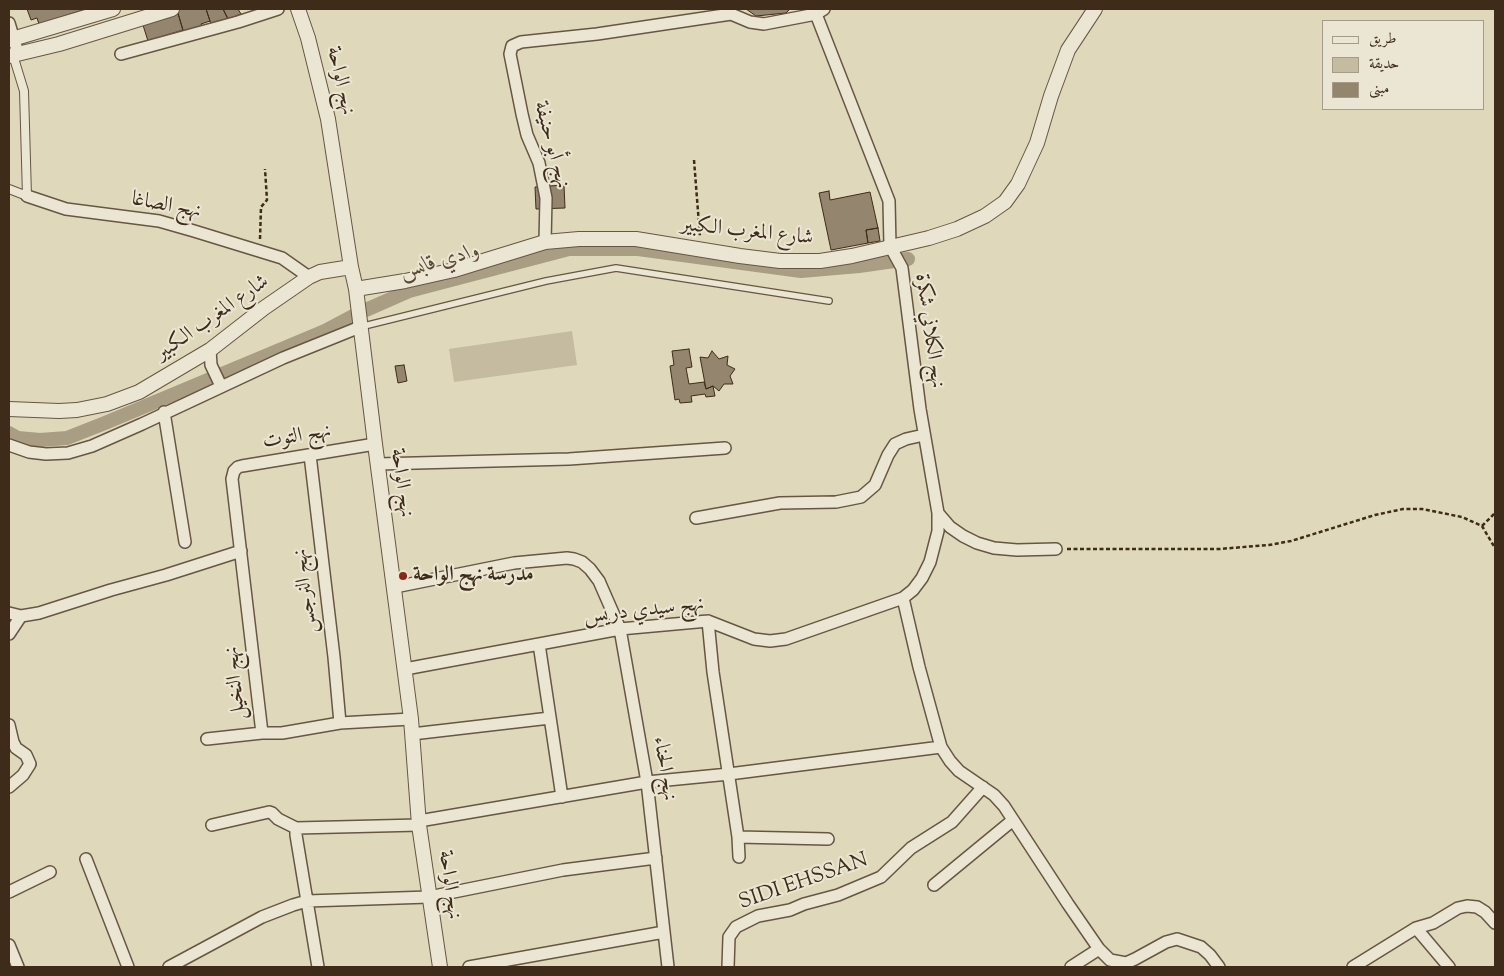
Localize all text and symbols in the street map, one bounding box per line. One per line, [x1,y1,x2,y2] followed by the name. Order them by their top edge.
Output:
[1322,20,1484,110] legend
[1369,29,1396,50] text: طريق
[319,44,359,118] street label: نهج الواحة
[1369,54,1399,75] text: حديقة
[1369,79,1389,100] text: مبنى
[526,98,574,192] street label: نهج أبو حنيفة
[129,188,203,226] street label: نهج الصاغا
[680,214,814,252] street label: شارع المغرب الكبير
[397,239,483,287] water label: وادي قابس
[151,271,275,367] street label: شارع المغرب الكبير
[907,272,949,390] street label: نهج الكلاني شكرة
[261,420,333,456] street label: نهج التوت
[383,447,417,519] street label: نهج الواحة
[289,547,325,635] street label: نهج النرجس
[413,563,534,589] place label: مدرسة نهج الواحة
[397,570,409,582] marker: مدرسة نهج الواحة
[583,593,705,631] street label: نهج سيدي دريس
[221,645,253,721] street label: نهج النخيل
[645,735,681,803] street label: نهج الحناء
[431,849,465,921] street label: نهج الواحة
[736,849,872,917] street label: SIDI EHSSAN

